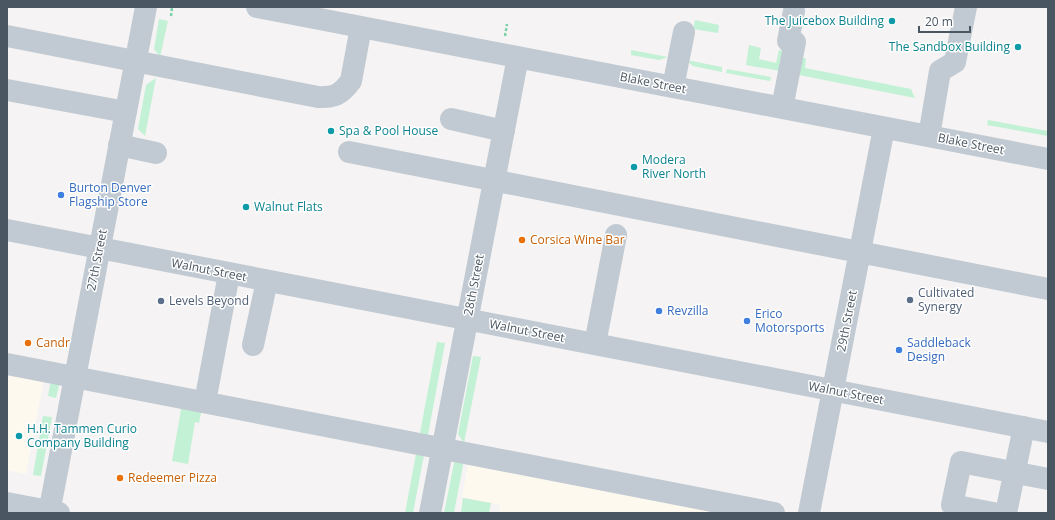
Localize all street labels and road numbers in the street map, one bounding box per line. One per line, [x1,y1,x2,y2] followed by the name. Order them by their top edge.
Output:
[619,68,688,97] street label: Blake Street
[937,129,1006,158] street label: Blake Street
[82,228,111,292] street label: 27th Street
[459,253,488,317] street label: 28th Street
[170,254,248,285] street label: Walnut Street
[832,289,861,353] street label: 29th Street
[488,315,566,346] street label: Walnut Street
[807,377,885,408] street label: Walnut Street

